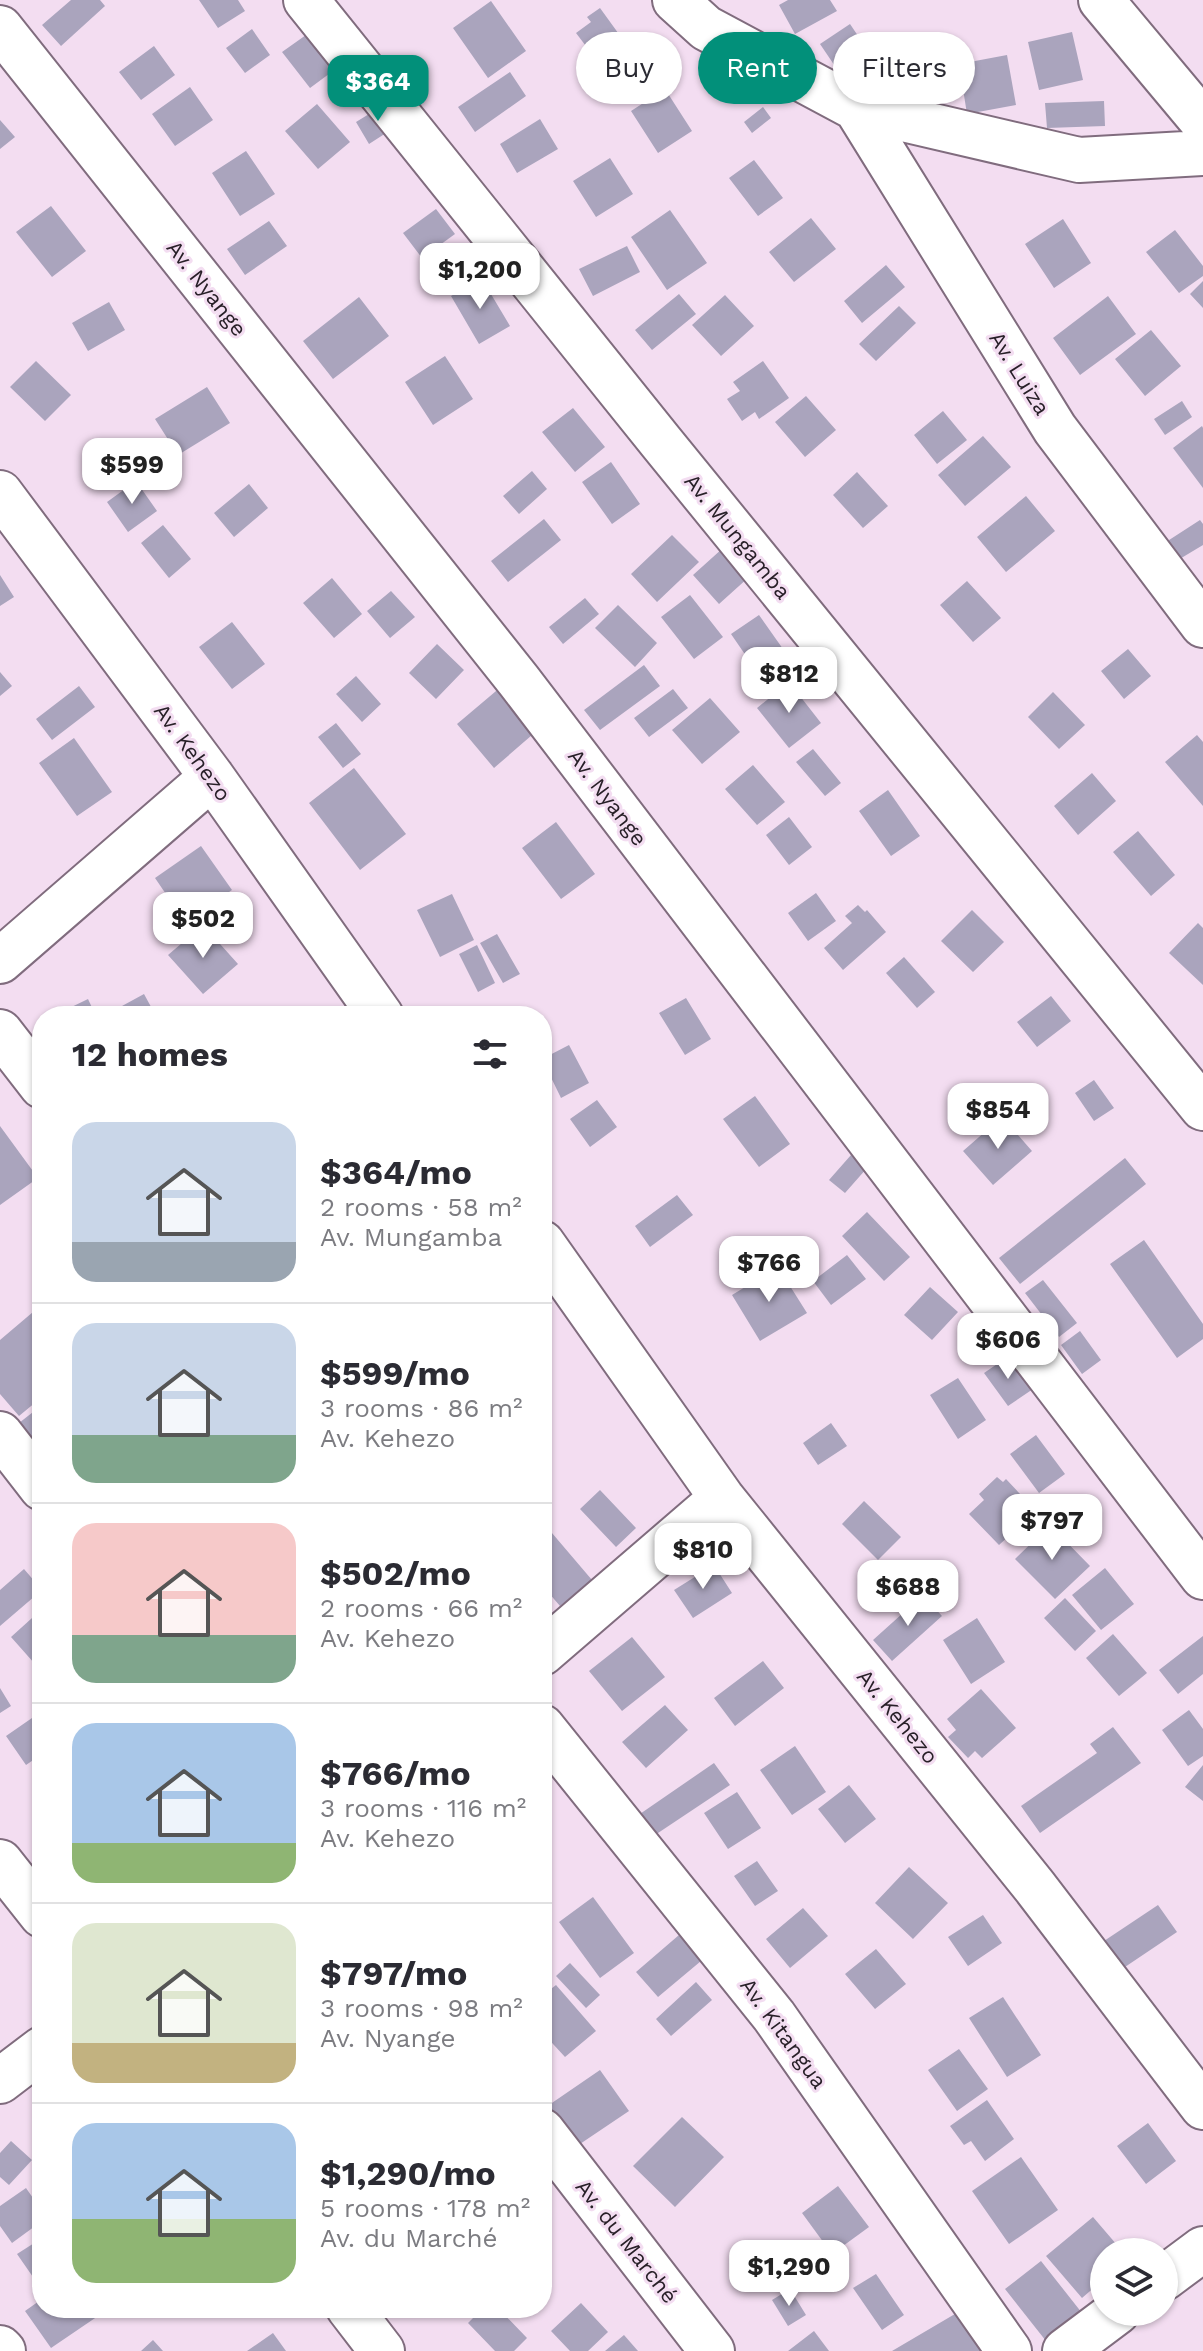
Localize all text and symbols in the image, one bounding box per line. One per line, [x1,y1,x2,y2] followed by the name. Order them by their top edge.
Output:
[576,32,682,104] chip: Buy
[698,32,817,104] chip: Rent
[833,32,975,104] chip: Filters
[331,55,425,123] pin: $364
[346,66,410,96] text: $364
[161,235,252,341] street label: Av. Nyange
[415,243,545,311] pin: $1,200
[438,254,522,284] text: $1,200
[984,327,1055,420] street label: Av. Luiza
[85,438,179,506] pin: $599
[100,449,164,479] text: $599
[679,469,796,604] street label: Av. Mungamba
[742,647,836,715] pin: $812
[759,658,819,688] text: $812
[149,699,236,806] street label: Av. Kehezo
[563,744,652,851] street label: Av. Nyange
[156,892,250,960] pin: $502
[171,903,235,933] text: $502
[468,1032,512,1076] icon: filters
[72,1034,228,1074] text: 12 homes
[951,1083,1045,1151] pin: $854
[966,1094,1030,1124] text: $854
[320,1152,472,1192] text: $364/mo
[136,1154,232,1250] icon: home
[320,1192,522,1222] text: 2 rooms · 58 m²
[320,1222,502,1252] text: Av. Mungamba
[722,1236,816,1304] pin: $766
[737,1247,801,1277] text: $766
[961,1313,1055,1381] pin: $606
[975,1324,1041,1354] text: $606
[320,1353,470,1393] text: $599/mo
[136,1355,232,1451] icon: home
[320,1393,522,1423] text: 3 rooms · 86 m²
[320,1423,455,1453] text: Av. Kehezo
[1005,1494,1099,1562] pin: $797
[1020,1505,1084,1535] text: $797
[656,1523,750,1591] pin: $810
[673,1534,733,1564] text: $810
[320,1553,471,1593] text: $502/mo
[136,1555,232,1651] icon: home
[861,1560,955,1628] pin: $688
[875,1571,941,1601] text: $688
[320,1593,522,1623] text: 2 rooms · 66 m²
[320,1623,455,1653] text: Av. Kehezo
[852,1664,943,1769] street label: Av. Kehezo
[320,1753,471,1793] text: $766/mo
[136,1755,232,1851] icon: home
[320,1793,526,1823] text: 3 rooms · 116 m²
[320,1823,455,1853] text: Av. Kehezo
[320,1953,467,1993] text: $797/mo
[136,1955,232,2051] icon: home
[735,1973,832,2093] street label: Av. Kitangua
[320,1993,523,2023] text: 3 rooms · 98 m²
[320,2023,456,2053] text: Av. Nyange
[320,2153,496,2193] text: $1,290/mo
[136,2155,232,2251] icon: home
[571,2174,683,2308] street label: Av. du Marché
[320,2193,530,2223] text: 5 rooms · 178 m²
[320,2223,498,2253] text: Av. du Marché
[1090,2238,1178,2326] map controls
[1090,2238,1178,2326] button: layers
[724,2240,854,2308] pin: $1,290
[747,2251,831,2281] text: $1,290

